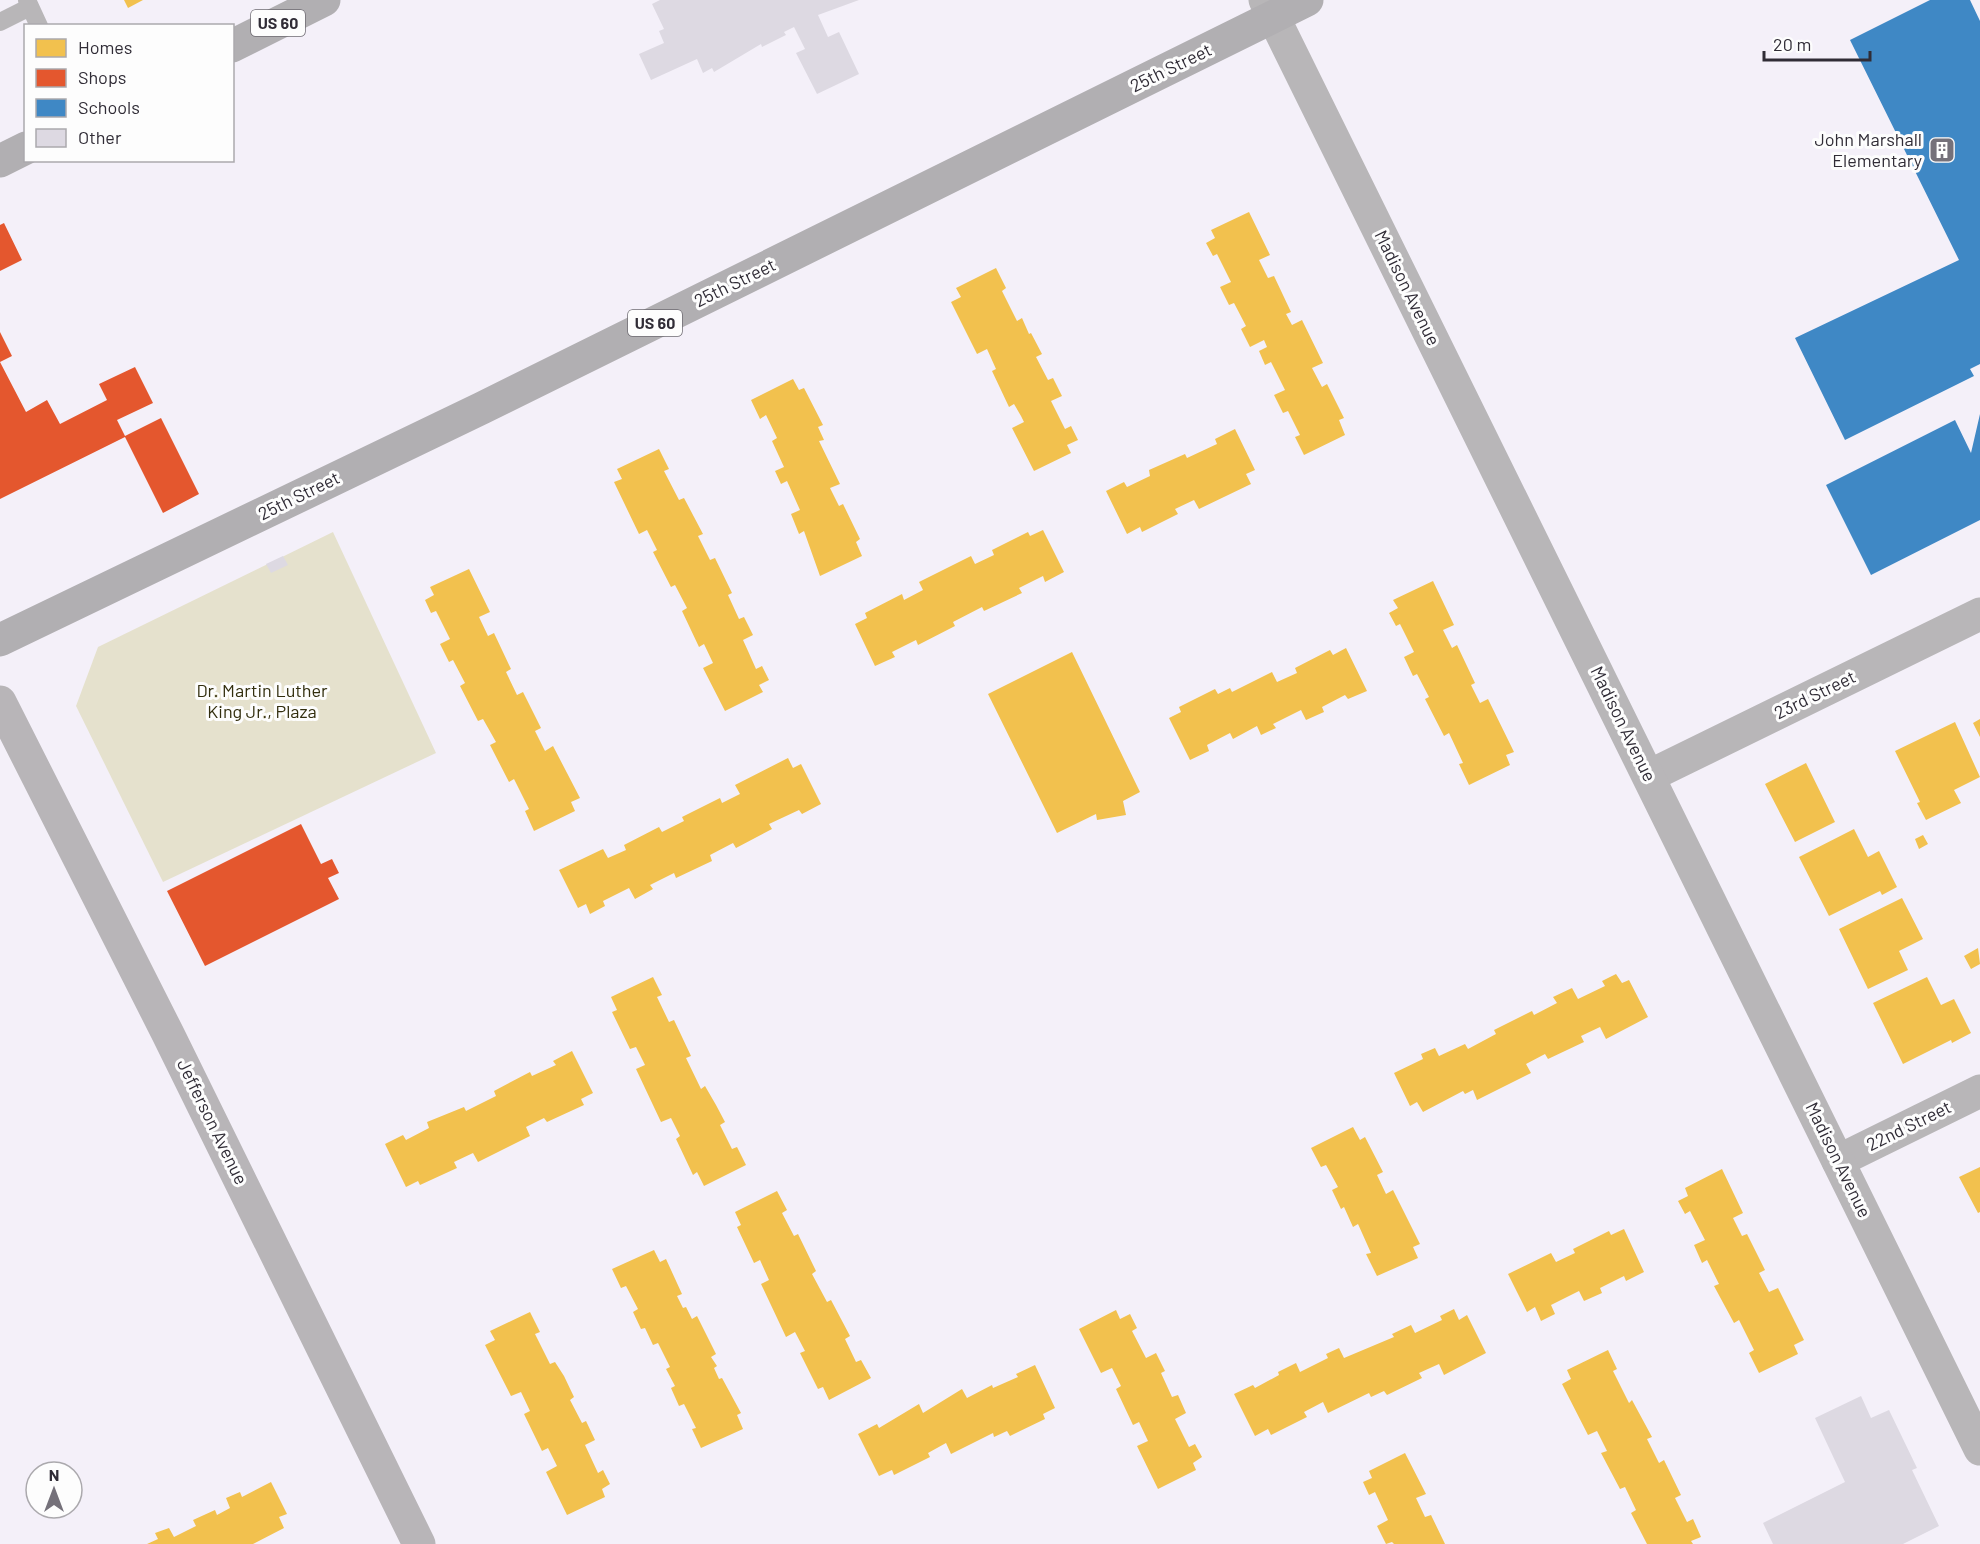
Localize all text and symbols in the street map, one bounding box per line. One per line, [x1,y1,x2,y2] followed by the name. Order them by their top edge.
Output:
[251,10,305,36] road number: US 60
[24,24,234,162] legend
[1764,24,1870,62] scale bar
[1773,33,1811,55] text: 20 m
[78,36,132,58] text: Homes
[1126,38,1215,96] street label: 25th Street
[78,66,127,88] text: Shops
[78,96,140,118] text: Schools
[78,126,122,148] text: Other
[1814,128,1922,171] place label: John Marshall Elementary
[1927,135,1957,165] building icon: John Marshall Elementary
[1371,226,1445,349] street label: Madison Avenue
[690,253,779,311] street label: 25th Street
[628,310,682,336] road number: US 60
[254,466,343,524] street label: 25th Street
[1587,662,1661,785] street label: Madison Avenue
[1770,665,1859,723] street label: 23rd Street
[196,679,328,722] park label: Dr. Martin Luther King Jr., Plaza
[173,1055,253,1188] street label: Jefferson Avenue
[1863,1095,1954,1155] street label: 22nd Street
[1802,1098,1876,1221] street label: Madison Avenue
[24,1460,84,1520] north arrow
[49,1465,59,1484] text: N

